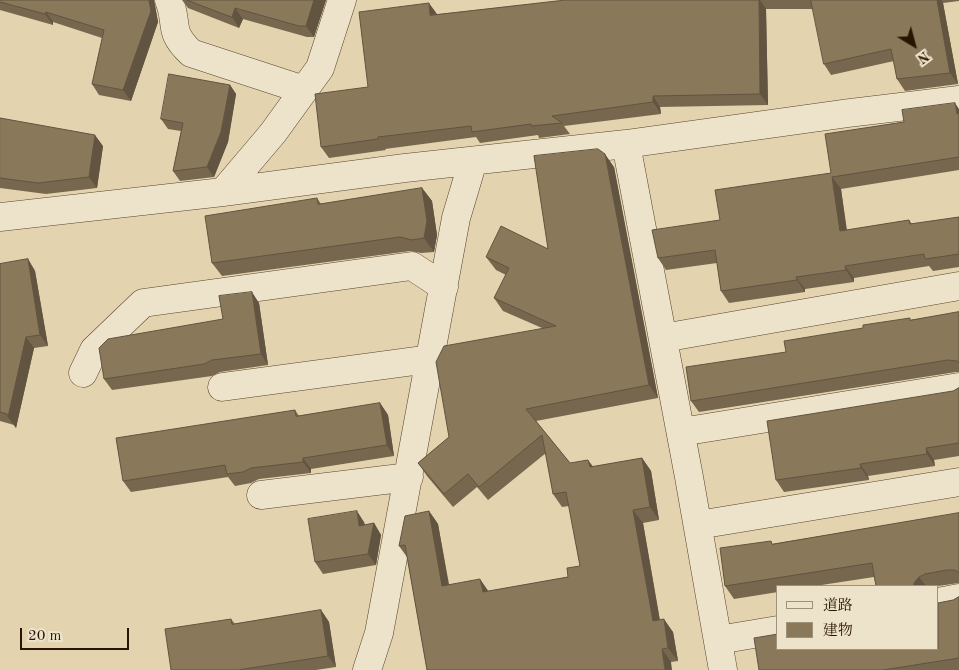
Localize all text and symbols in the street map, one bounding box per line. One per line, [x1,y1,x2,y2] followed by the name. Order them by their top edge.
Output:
[889,20,939,70] north arrow
[915,48,932,66] text: N
[776,585,939,650] legend
[823,599,853,614] text: 道路
[22,618,131,650] scale bar
[823,624,853,639] text: 建物
[28,629,62,644] text: 20 m

